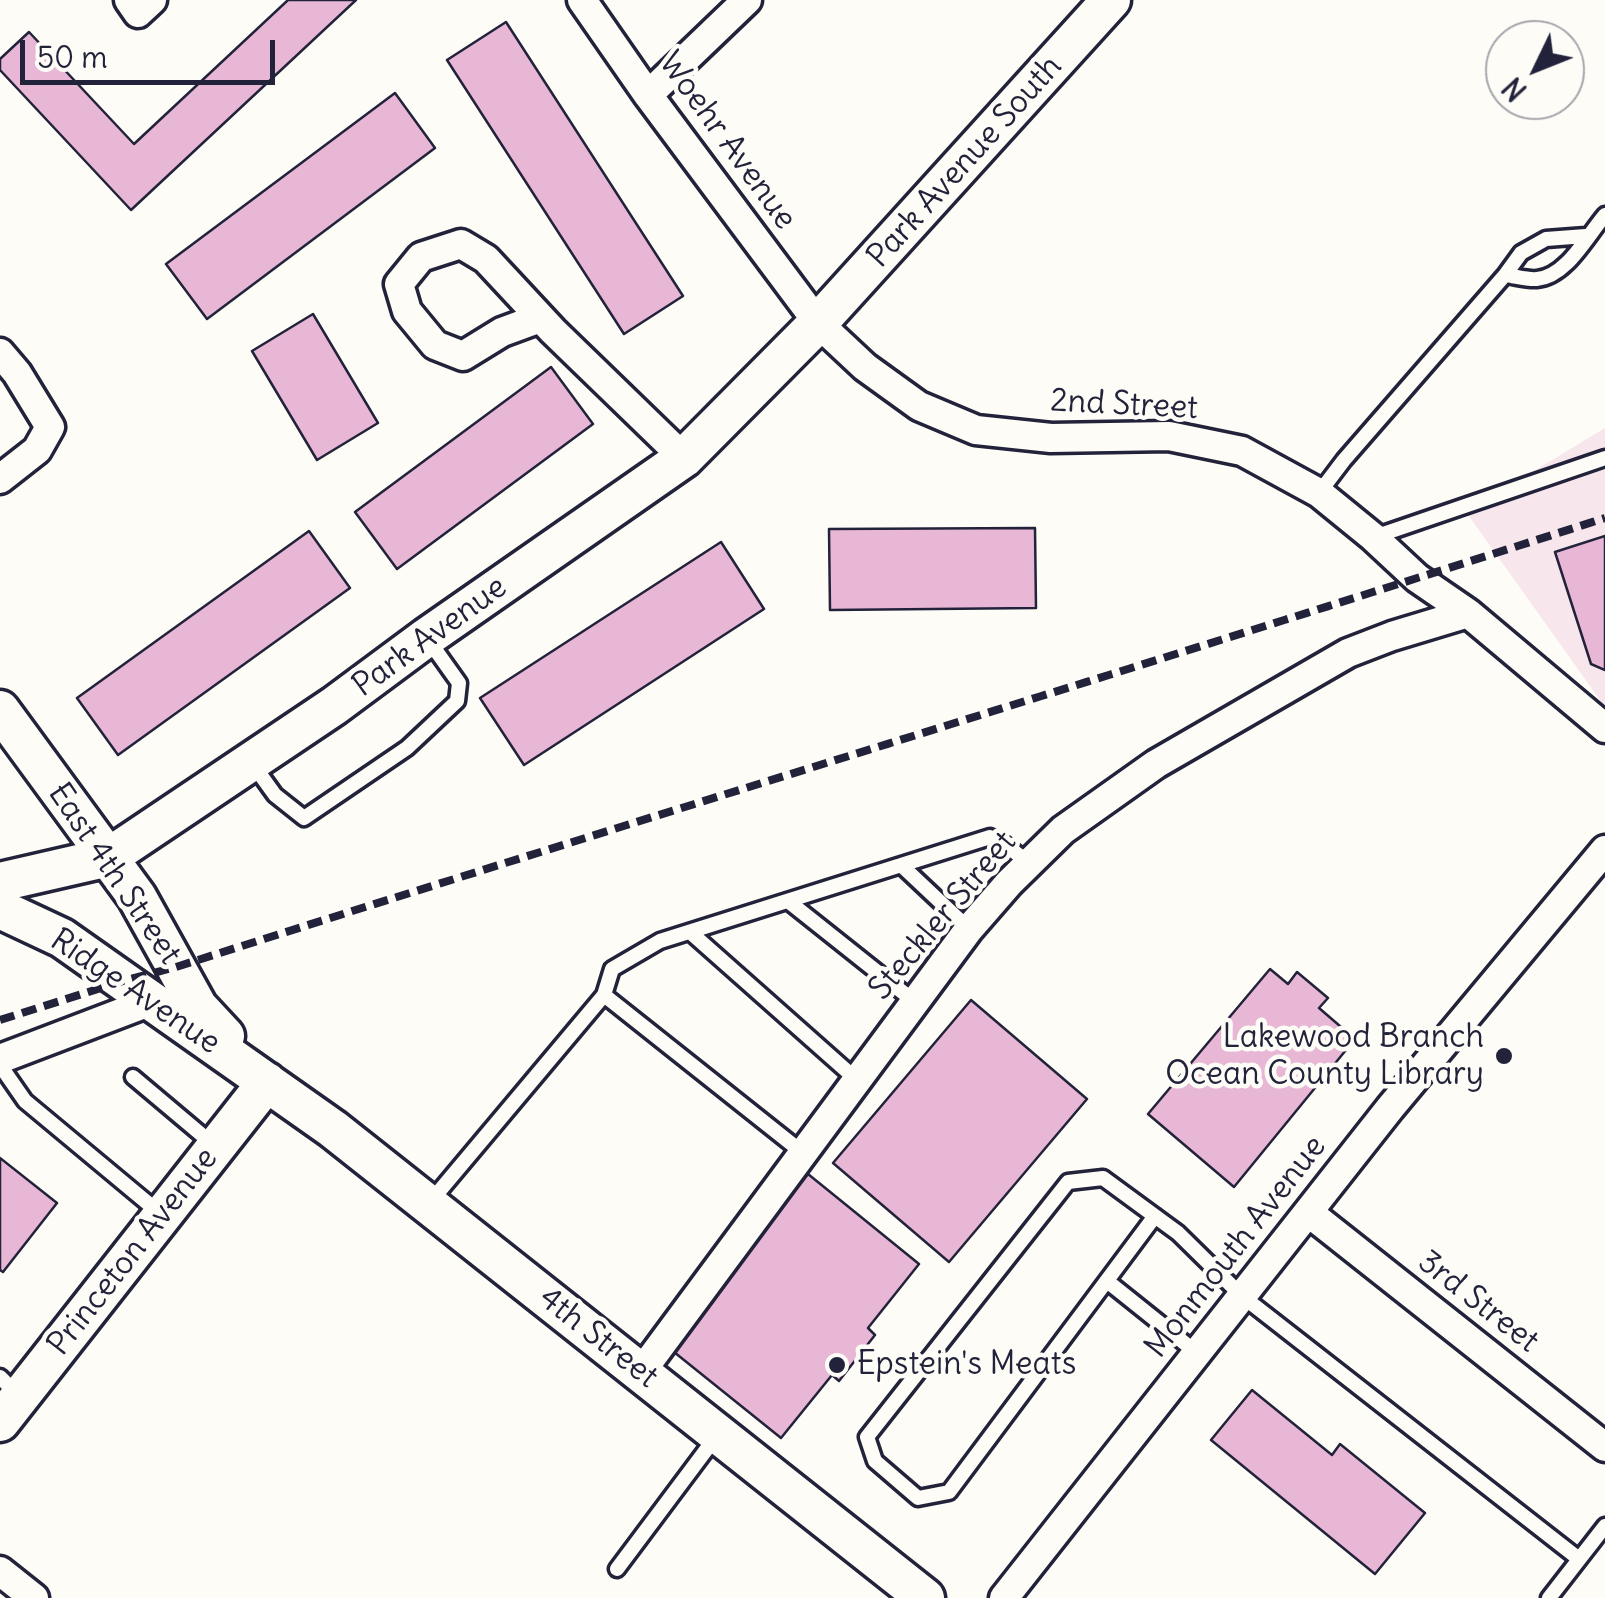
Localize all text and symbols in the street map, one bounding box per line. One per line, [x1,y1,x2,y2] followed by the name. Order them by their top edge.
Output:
[25,20,280,82] scale bar
[1485,20,1585,120] north arrow
[37,38,107,76] text: 50 m
[650,45,804,237] street label: Woehr Avenue
[860,48,1070,276] street label: Park Avenue South
[1495,70,1534,108] text: N
[1049,382,1199,428] street label: 2nd Street
[346,568,514,706] street label: Park Avenue
[39,776,189,972] street label: East 4th Street
[861,824,1025,1008] street label: Steckler Street
[43,921,227,1063] street label: Ridge Avenue
[1165,1019,1484,1094] place label: Lakewood Branch Ocean County Library
[1493,1045,1515,1067] marker: Lakewood Branch Ocean County Library
[1137,1128,1335,1366] street label: Monmouth Avenue
[40,1140,226,1364] street label: Princeton Avenue
[1410,1243,1546,1361] street label: 3rd Street
[531,1280,665,1396] street label: 4th Street
[857,1346,1076,1384] place label: Epstein's Meats
[826,1354,848,1376] marker: Epstein's Meats

